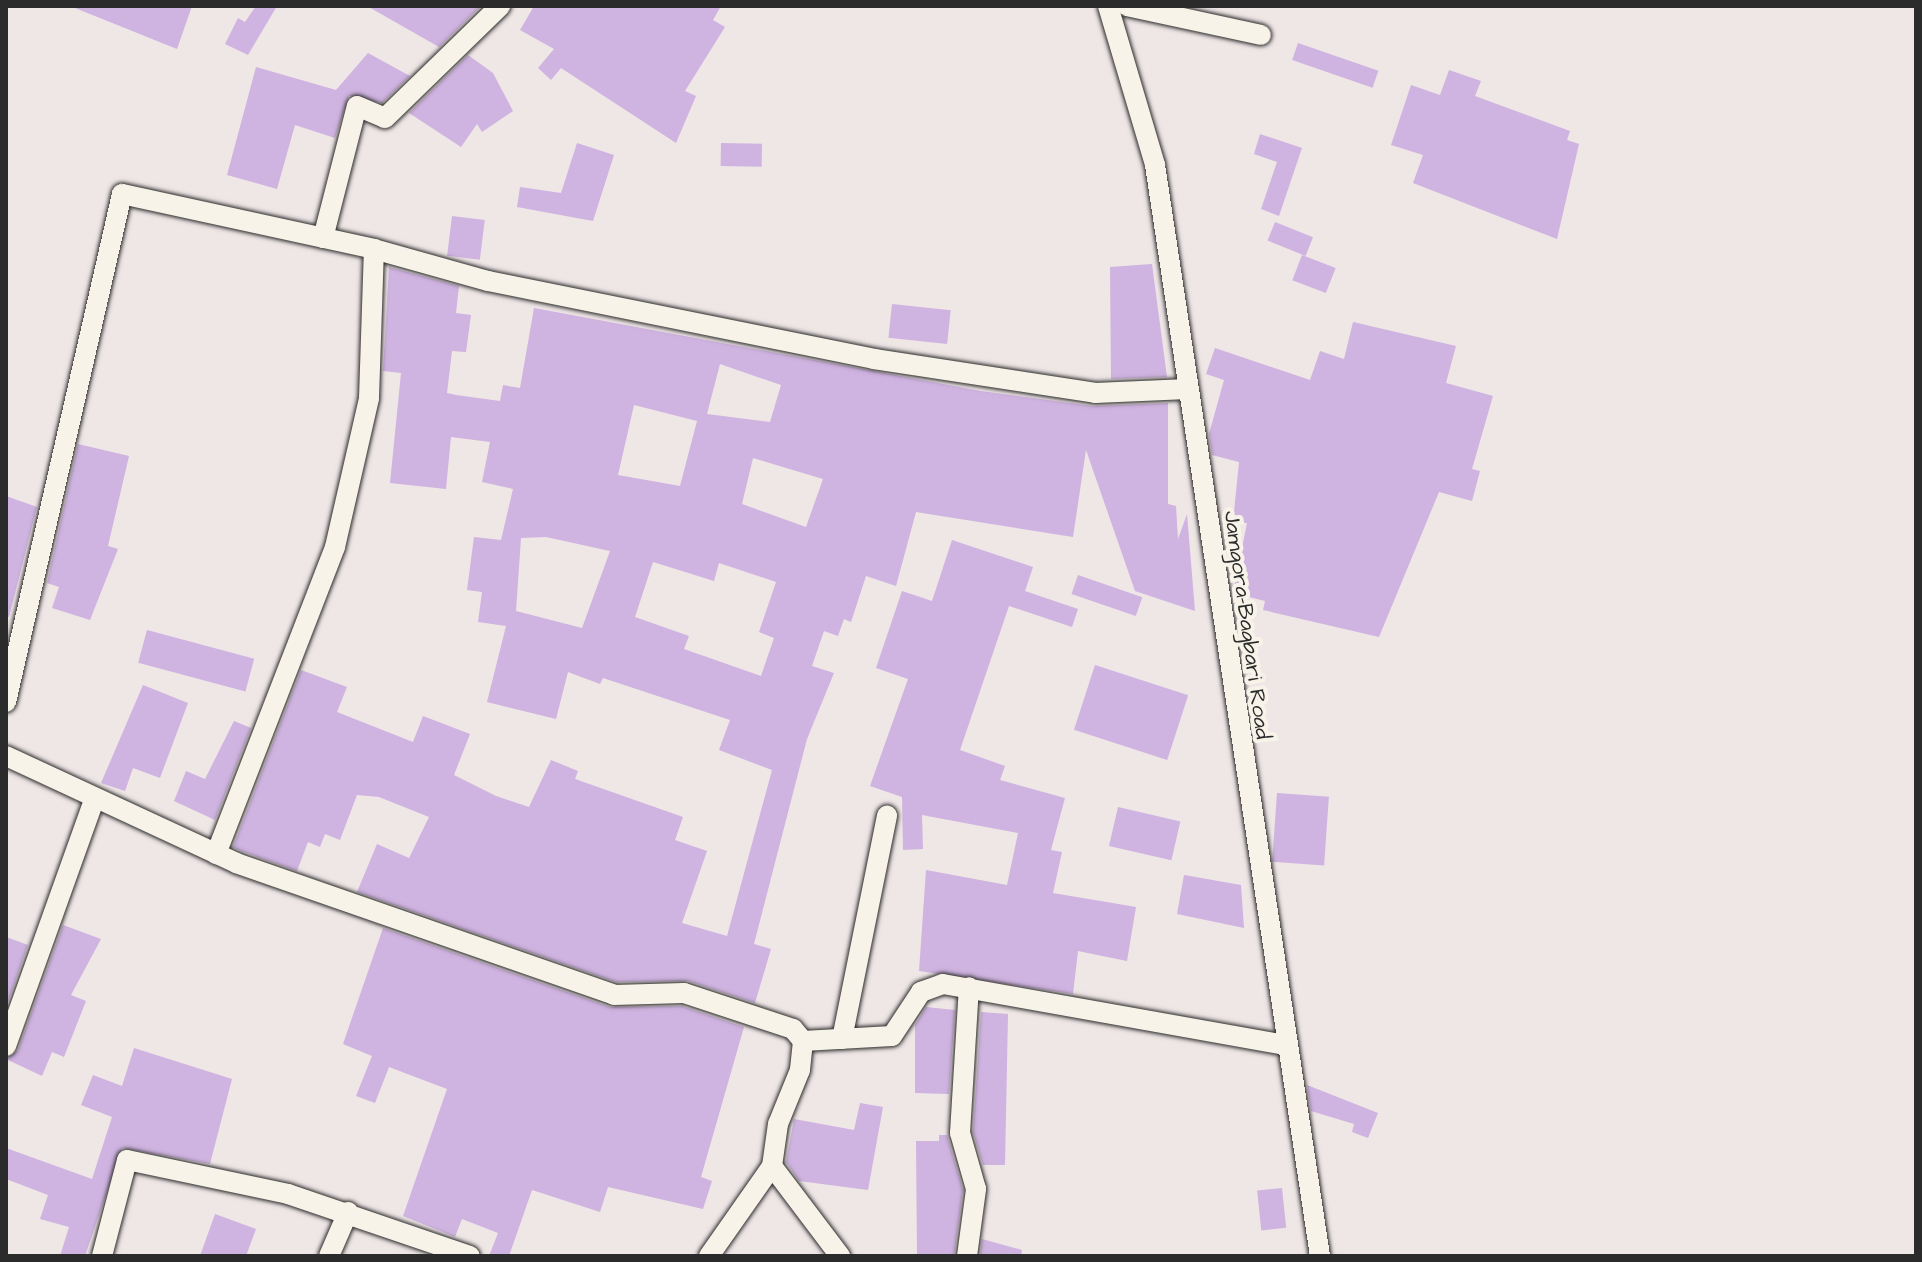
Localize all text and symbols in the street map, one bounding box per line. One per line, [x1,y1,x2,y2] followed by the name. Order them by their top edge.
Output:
[1218,509,1276,741] street label: Jamgora-Bagbari Road

